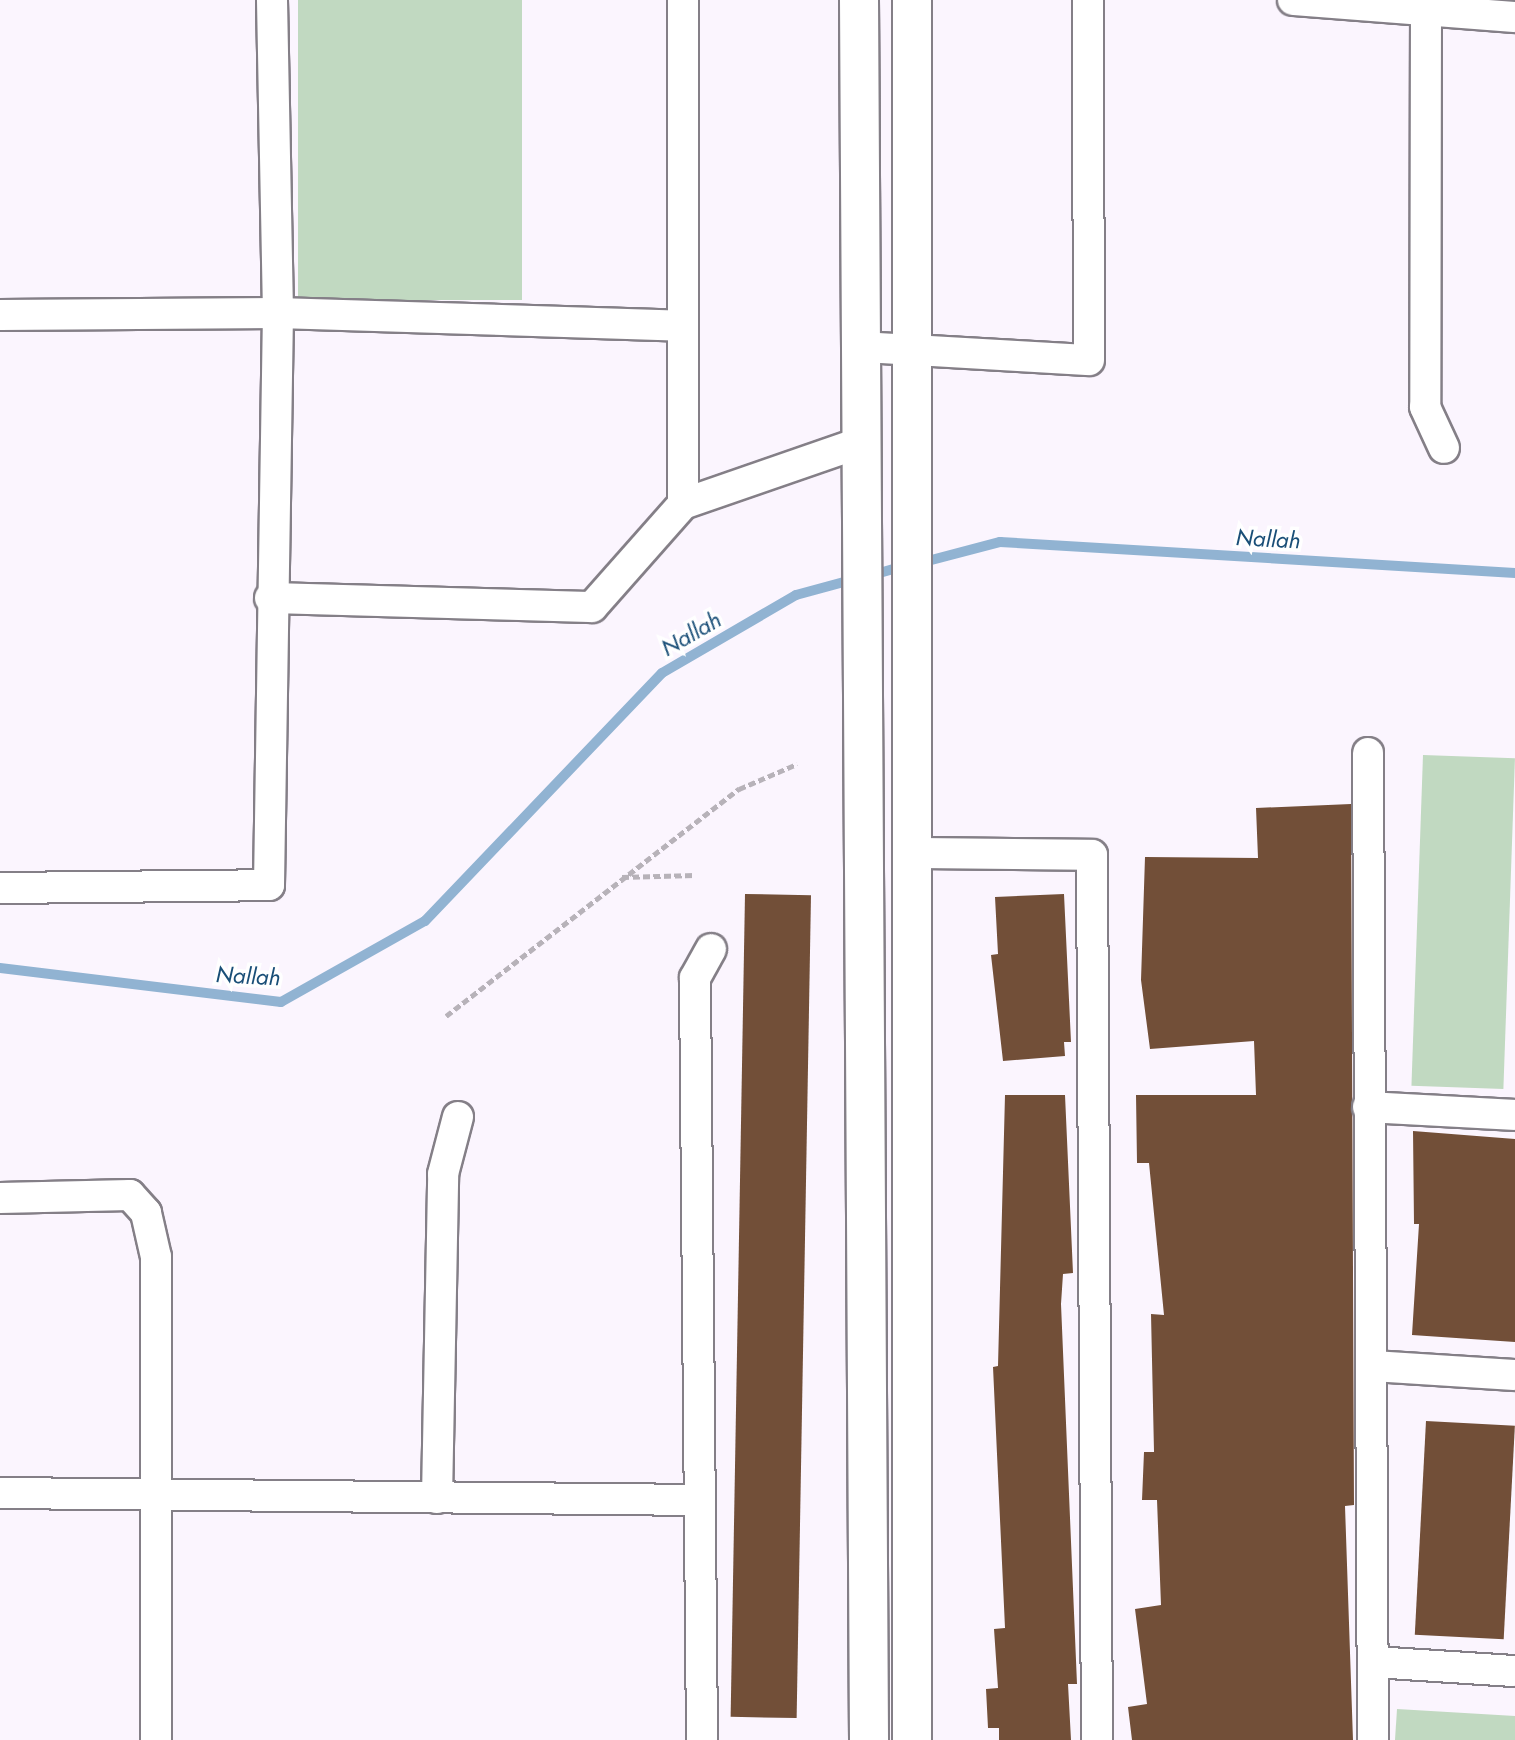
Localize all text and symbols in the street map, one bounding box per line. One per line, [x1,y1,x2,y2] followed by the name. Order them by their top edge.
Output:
[1235,524,1301,554] water label: Nallah
[656,606,726,662] water label: Nallah
[215,961,281,991] water label: Nallah

